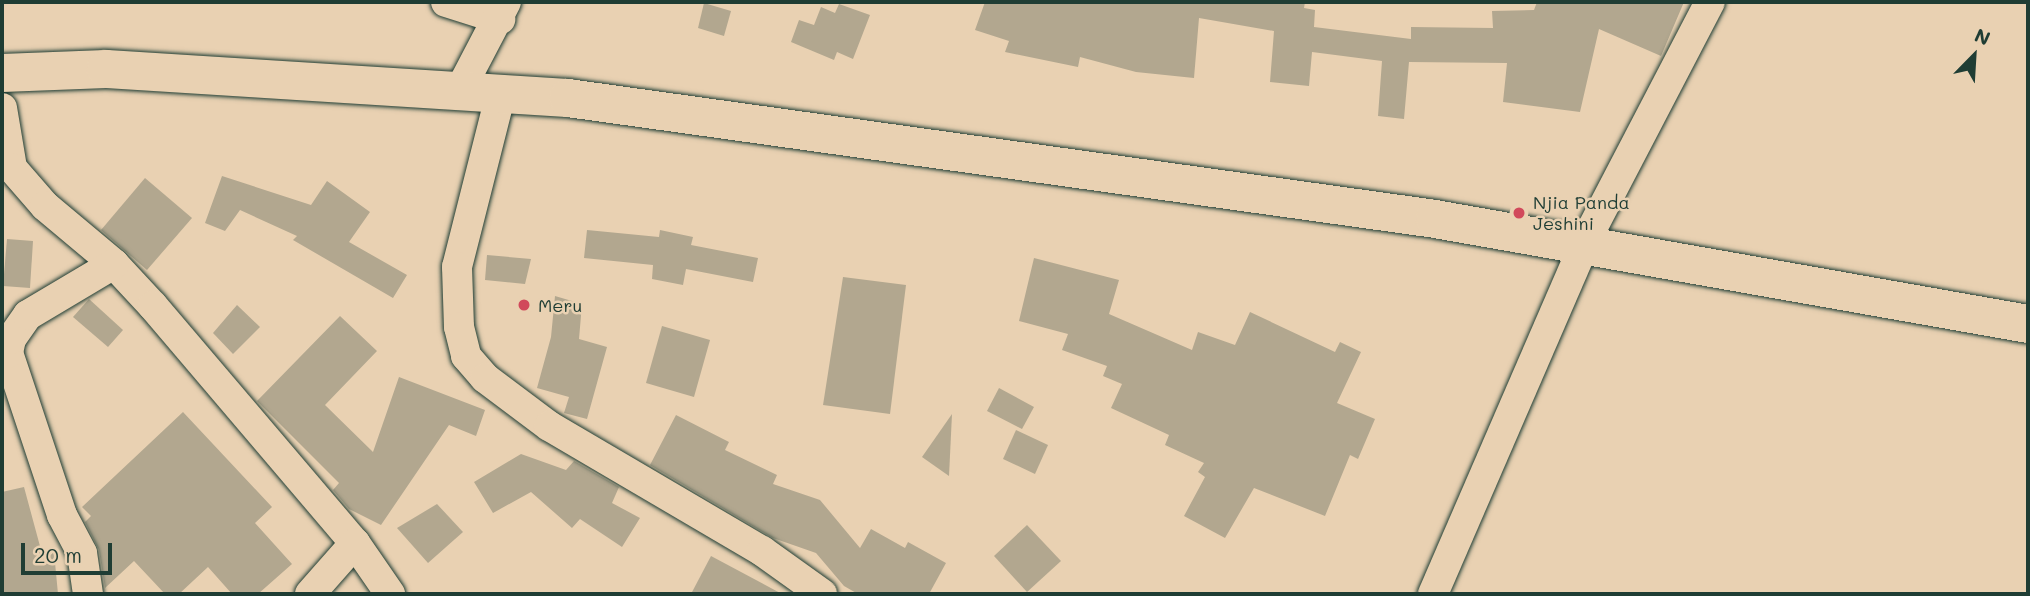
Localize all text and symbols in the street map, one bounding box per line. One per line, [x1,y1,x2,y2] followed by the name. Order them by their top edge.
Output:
[1939,21,2009,91] north arrow
[1971,22,1994,51] text: N
[1533,192,1630,234] place label: Njia Panda Jeshini
[1511,205,1527,221] marker: Njia Panda Jeshini
[538,294,582,316] place label: Meru
[516,297,532,313] marker: Meru
[24,530,116,574] scale bar
[34,541,82,568] text: 20 m

